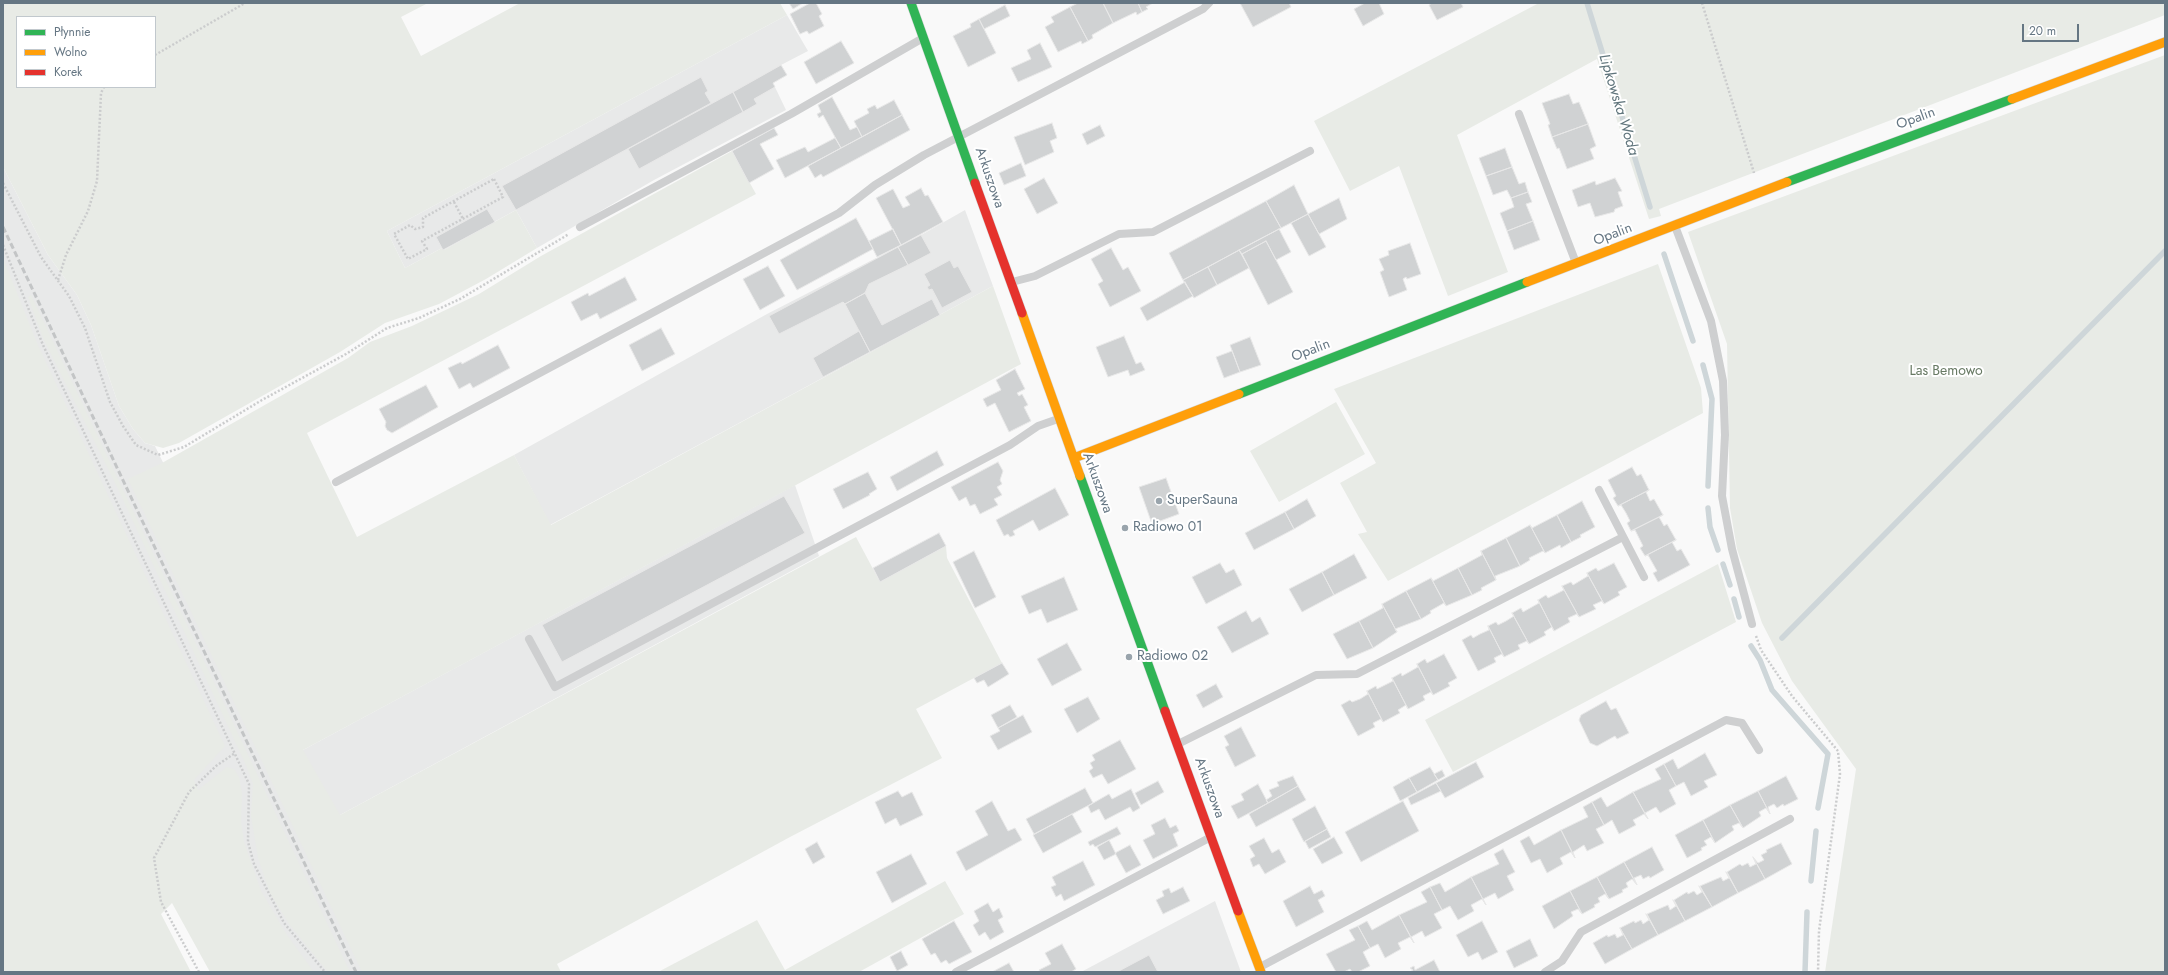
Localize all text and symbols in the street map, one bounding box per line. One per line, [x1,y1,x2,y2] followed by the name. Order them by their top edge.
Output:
[16,16,156,88] legend
[2024,16,2081,42] scale bar
[2029,22,2056,40] text: 20 m
[54,23,91,41] text: Płynnie
[54,43,87,61] text: Wolno
[1594,52,1642,158] water label: Lipkowska Woda
[54,63,82,81] text: Korek
[1894,104,1938,134] street label: Opalin
[971,145,1007,211] street label: Arkuszowa
[1591,220,1635,250] street label: Opalin
[1289,336,1333,366] street label: Opalin
[1909,364,1983,380] park label: Las Bemowo
[1078,451,1116,515] street label: Arkuszowa
[1167,493,1238,509] place label: SuperSauna
[1154,496,1164,506] marker: SuperSauna
[1133,520,1202,536] place label: Radiowo 01
[1120,523,1130,533] marker: Radiowo 01
[1137,649,1208,665] place label: Radiowo 02
[1124,652,1134,662] marker: Radiowo 02
[1190,756,1228,820] street label: Arkuszowa

